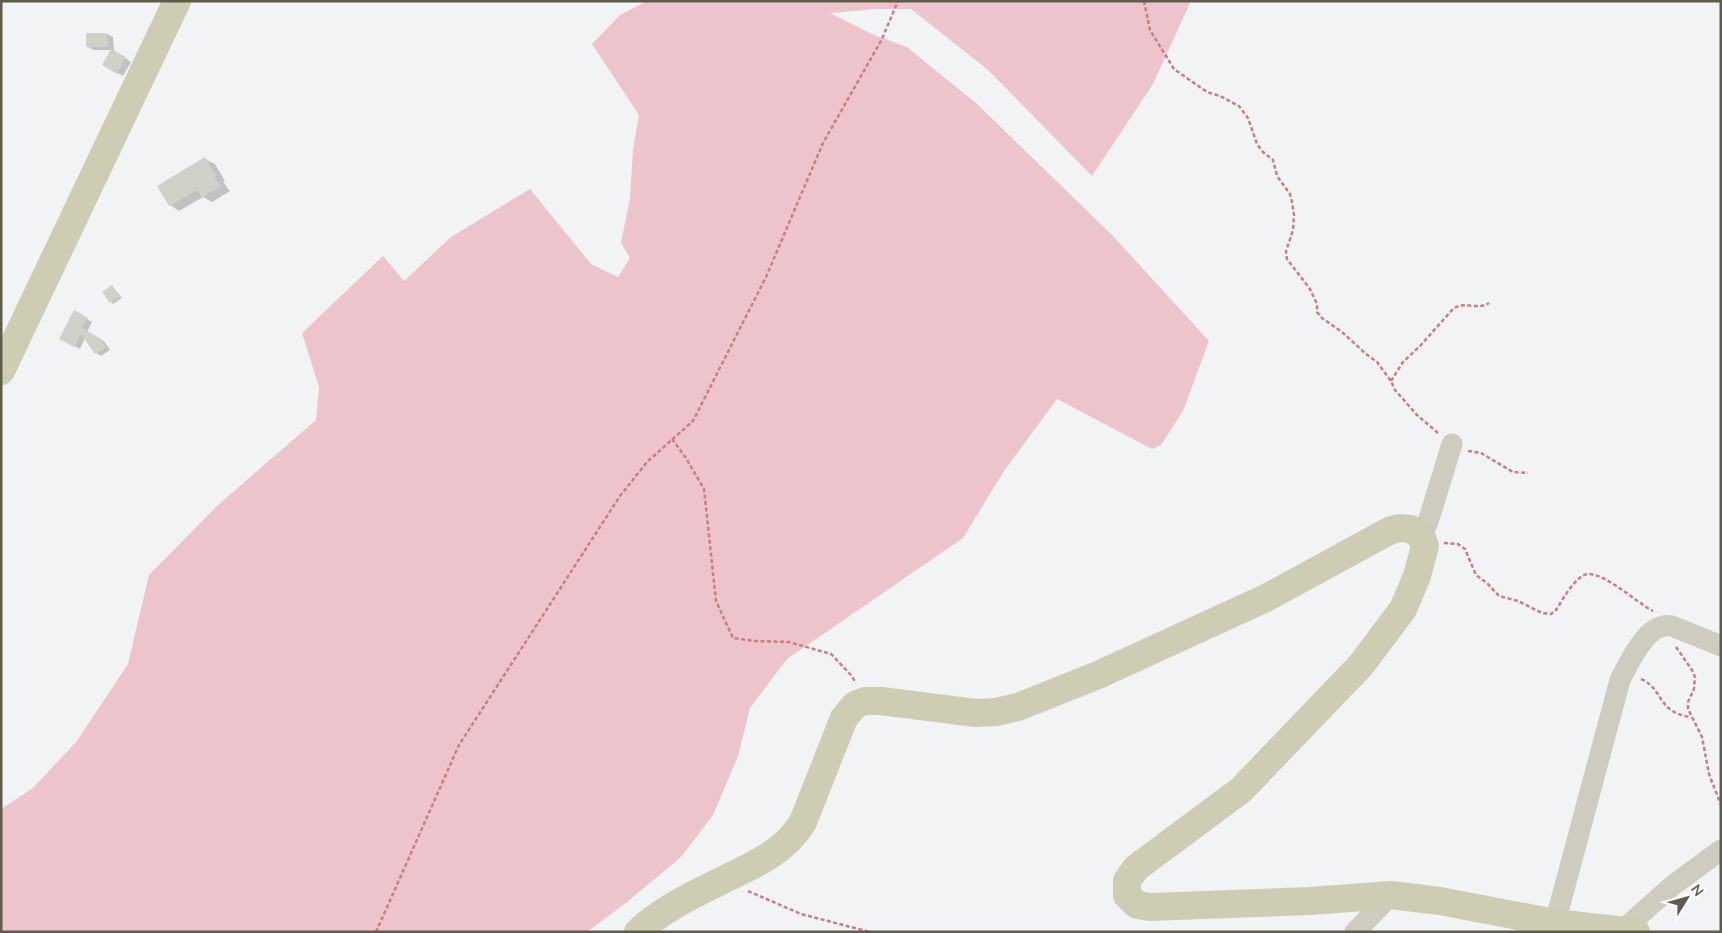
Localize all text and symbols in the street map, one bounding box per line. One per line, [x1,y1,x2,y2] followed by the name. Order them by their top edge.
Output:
[1662,873,1712,923] north arrow
[1686,881,1708,900] text: N

